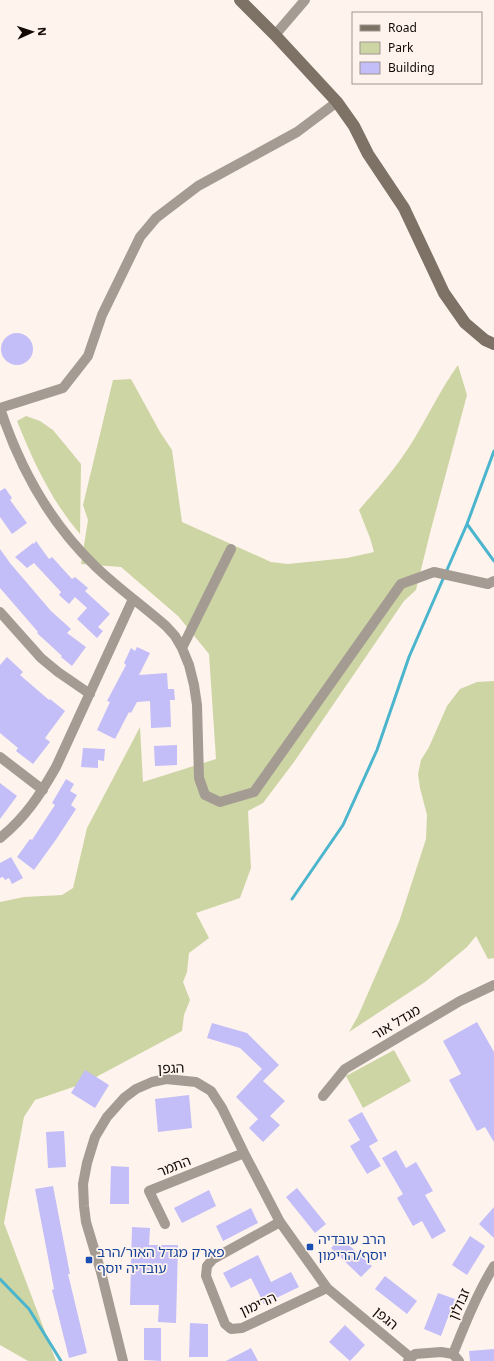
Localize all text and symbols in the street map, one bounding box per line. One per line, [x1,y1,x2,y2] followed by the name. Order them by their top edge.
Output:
[12,12,52,52] north arrow
[352,12,482,84] legend
[388,19,417,36] text: Road
[35,27,50,36] text: N
[388,39,414,56] text: Park
[388,59,435,76] text: Building
[368,1000,423,1043] street label: מגדל אור
[157,1058,185,1077] street label: הגפן
[154,1150,193,1181] street label: התמר
[318,1229,387,1264] place label: הרב עובדיה יוסף/הרימון
[97,1242,225,1277] place label: פארק מגדל האור/הרב עובדיה יוסף
[305,1242,315,1252] marker: הרב עובדיה יוסף/הרימון
[84,1255,94,1265] marker: פארק מגדל האור/הרב עובדיה יוסף
[443,1285,474,1323] street label: זבולון
[236,1287,279,1320] street label: הרימון
[370,1302,403,1333] street label: הגפן

